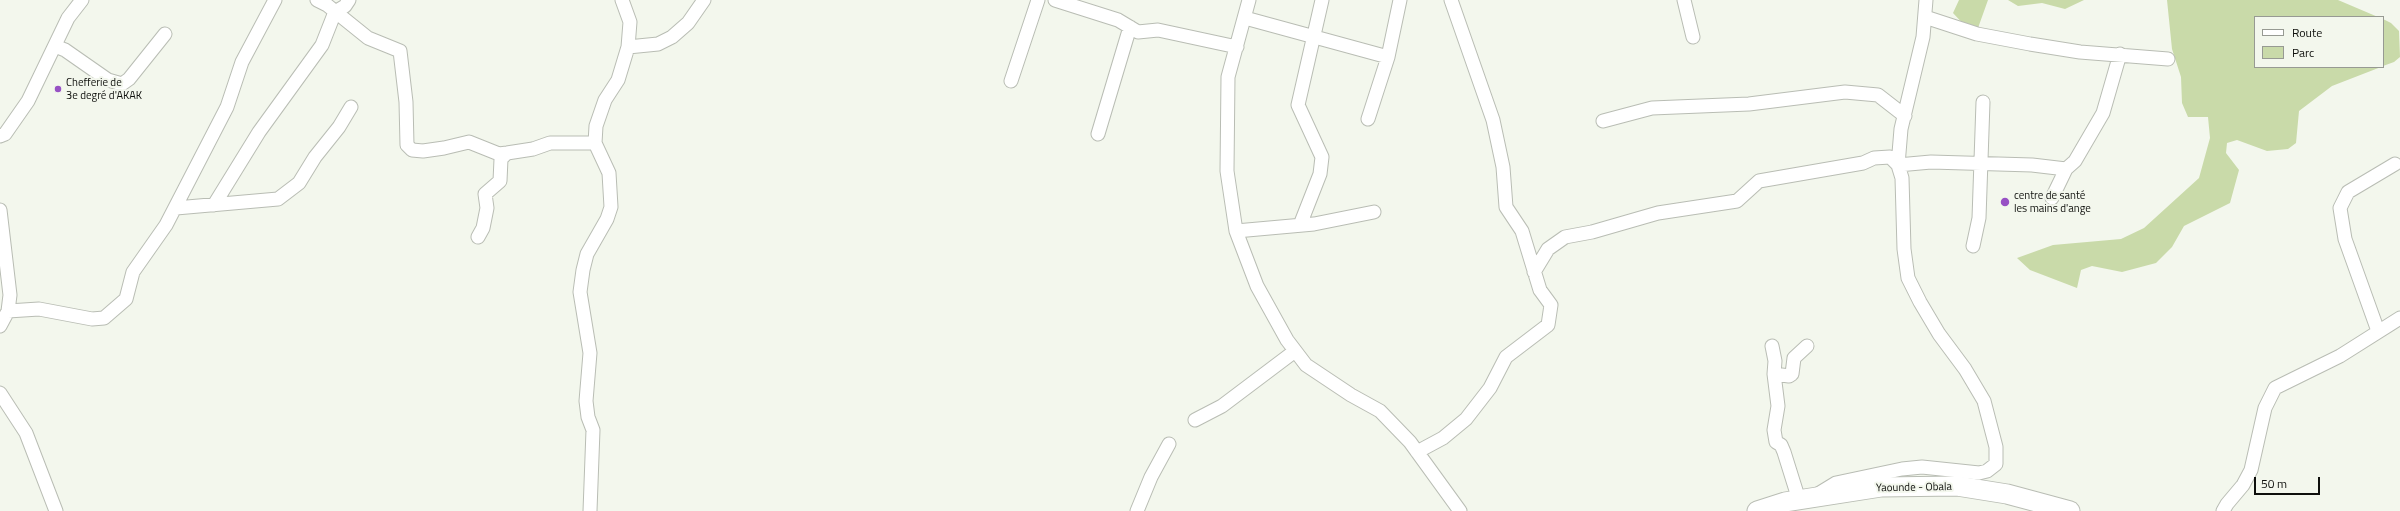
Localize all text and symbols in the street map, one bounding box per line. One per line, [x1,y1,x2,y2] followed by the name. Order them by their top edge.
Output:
[2254,16,2384,68] legend
[2292,23,2322,42] text: Route
[2292,43,2314,62] text: Parc
[66,76,142,102] place label: Chefferie de 3e degré d'AKAK
[53,84,63,94] marker: Chefferie de 3e degré d'AKAK
[2014,189,2091,215] place label: centre de santé les mains d'ange
[1999,196,2011,208] marker: centre de santé les mains d'ange
[2256,469,2322,495] scale bar
[2261,474,2287,493] text: 50 m
[1876,481,1952,495] street label: Yaounde - Obala

